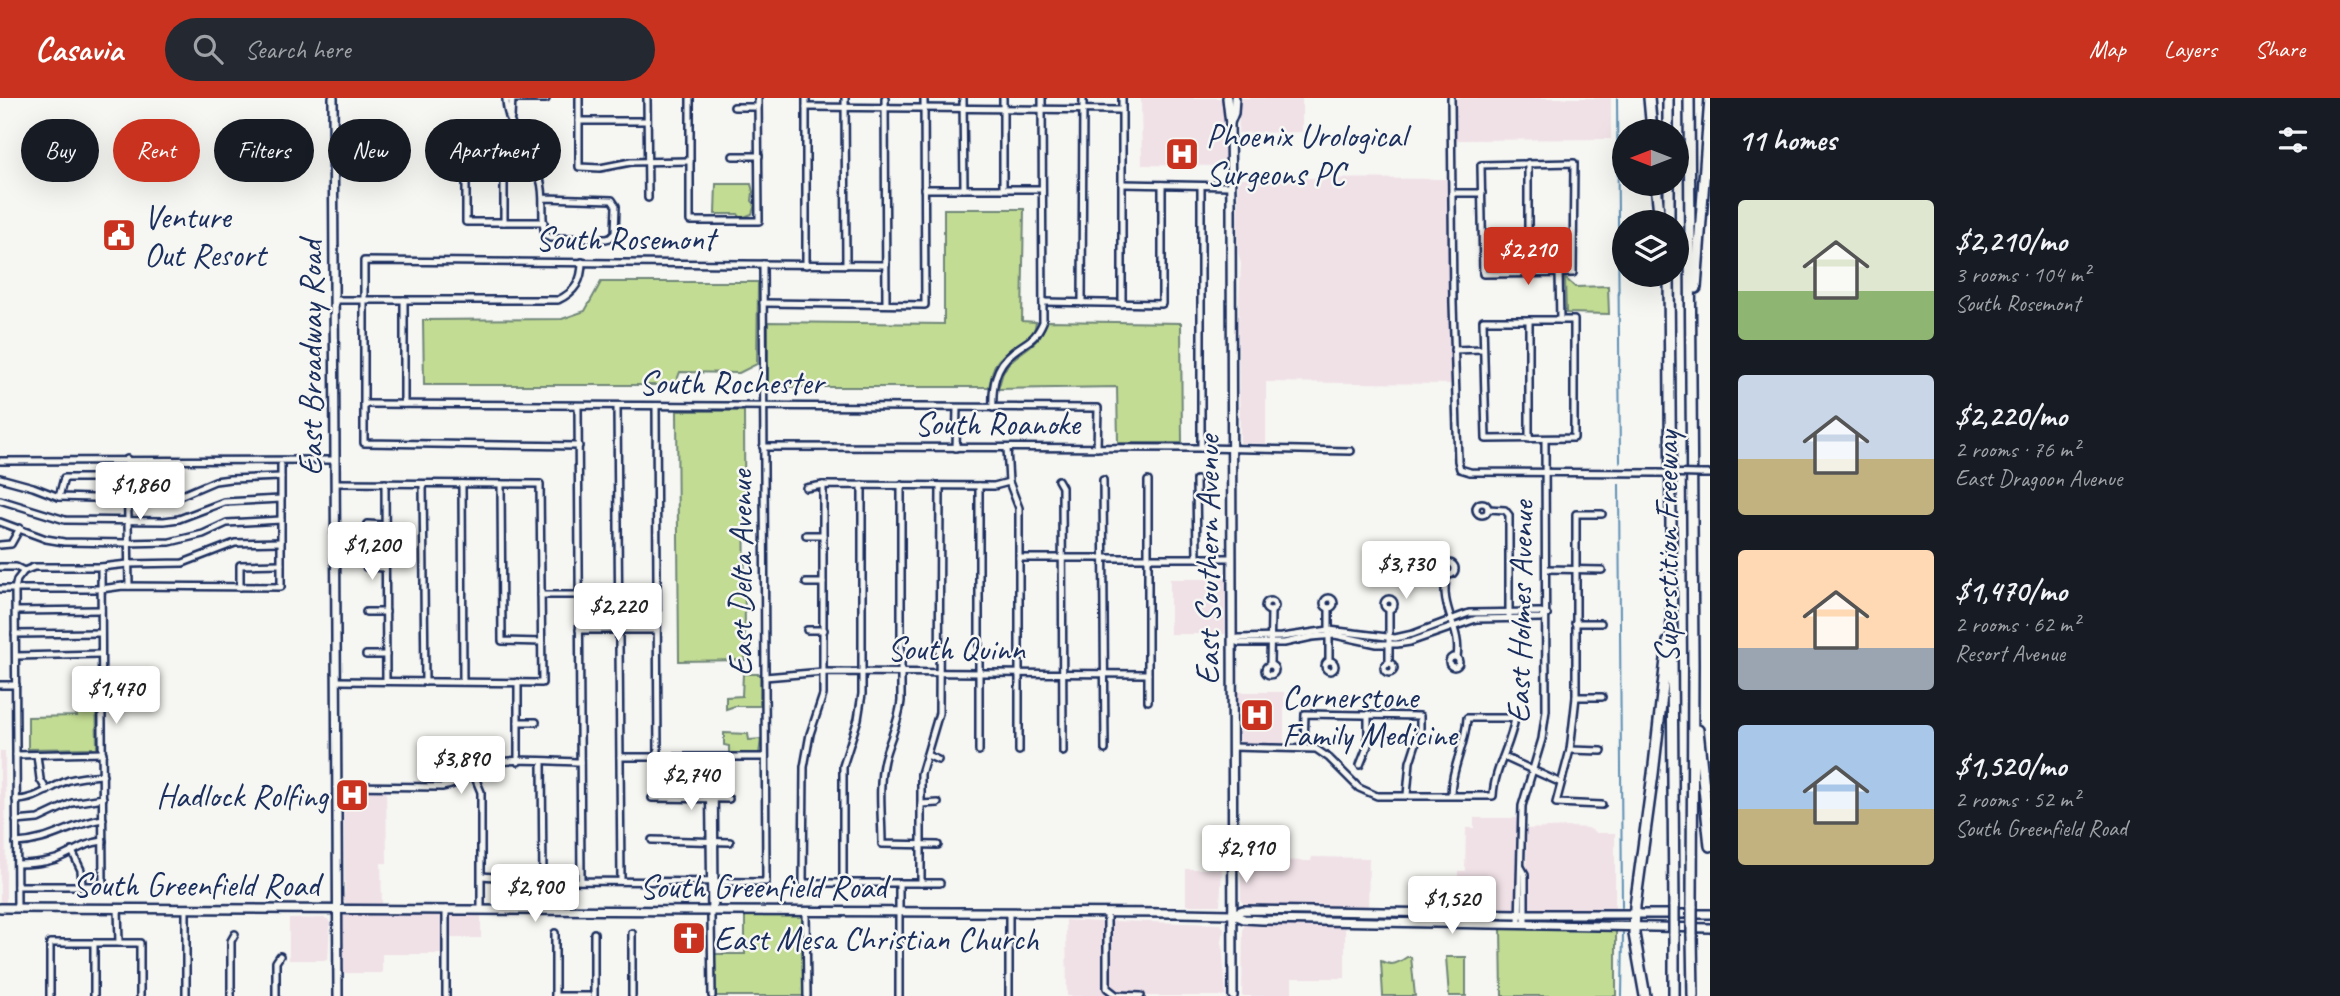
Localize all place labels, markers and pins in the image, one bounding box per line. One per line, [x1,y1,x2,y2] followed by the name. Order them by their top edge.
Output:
[1206,115,1412,195] place label: Phoenix Urological Surgeons PC
[1163,135,1201,173] hospital icon: Phoenix Urological Surgeons PC
[144,196,268,276] place label: Venture Out Resort
[100,216,138,254] public building icon: Venture Out Resort
[1471,228,1585,287] pin: $2,210
[83,462,197,522] pin: $1,860
[315,522,429,582] pin: $1,200
[1349,542,1463,601] pin: $3,730
[561,584,675,643] pin: $2,220
[59,666,173,726] pin: $1,470
[1282,676,1459,756] place label: Cornerstone Family Medicine
[1238,696,1276,734] hospital icon: Cornerstone Family Medicine
[404,736,518,796] pin: $3,890
[634,752,748,812] pin: $2,740
[156,775,329,817] place label: Hadlock Rolfing
[333,776,371,814] hospital icon: Hadlock Rolfing
[1189,826,1303,885] pin: $2,910
[478,864,592,924] pin: $2,900
[1395,876,1509,936] pin: $1,520
[714,918,1040,960] place label: East Mesa Christian Church
[670,919,708,957] church icon: East Mesa Christian Church

